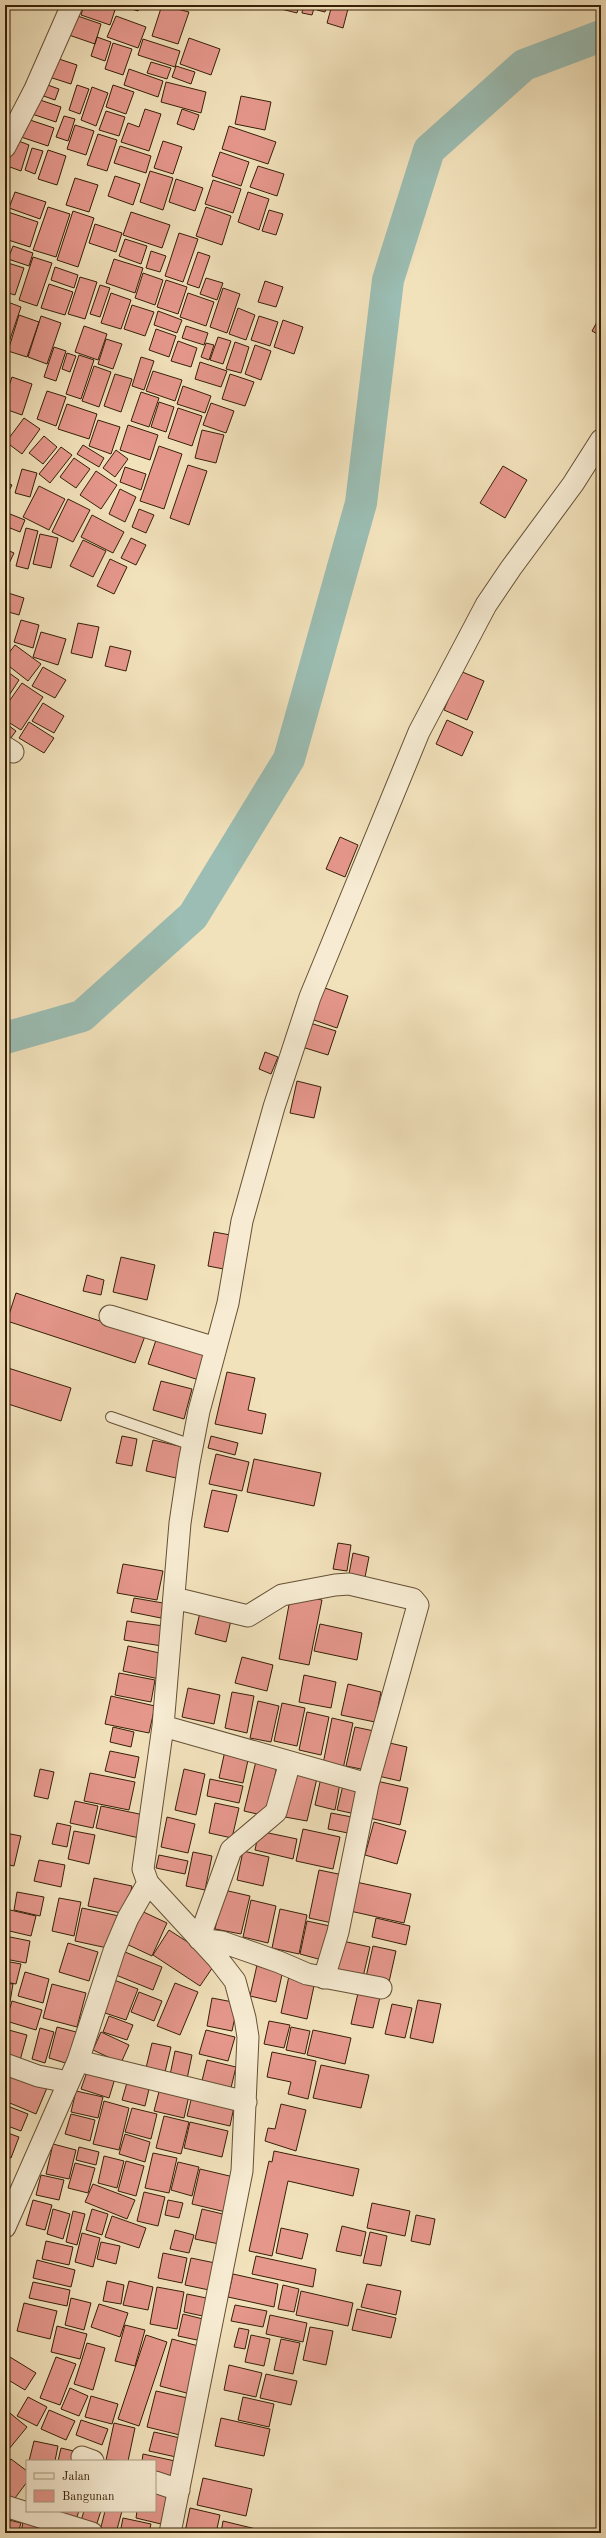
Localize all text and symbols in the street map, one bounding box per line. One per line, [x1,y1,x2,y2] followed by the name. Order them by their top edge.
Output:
[26,2460,156,2512] legend
[62,2471,91,2483] text: Jalan
[62,2491,115,2503] text: Bangunan

